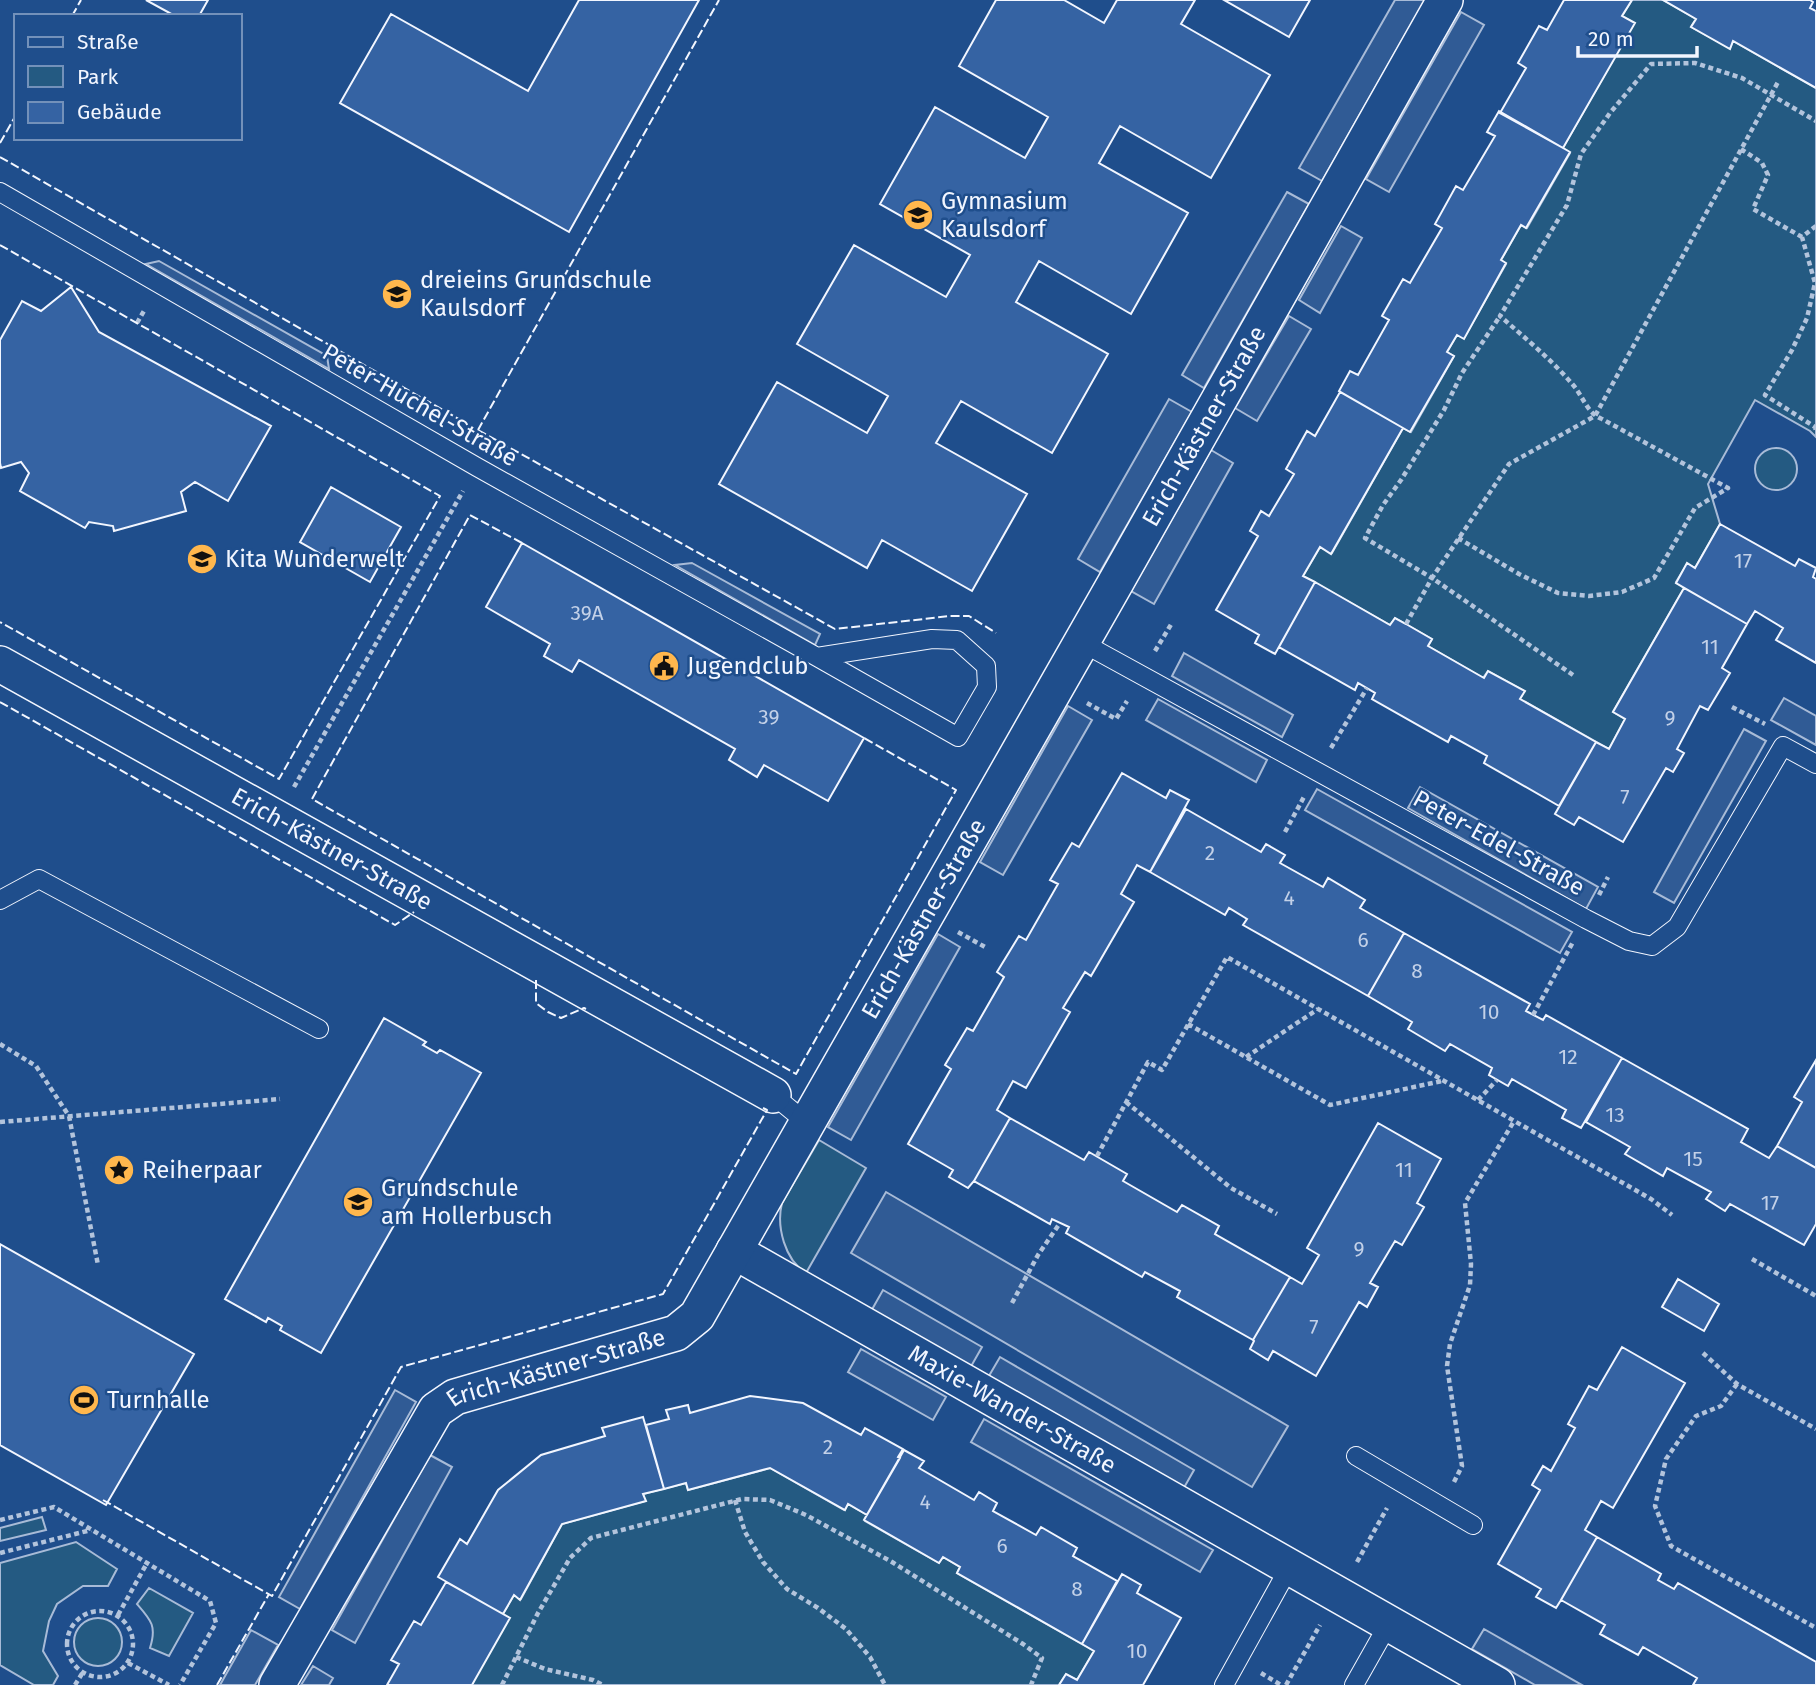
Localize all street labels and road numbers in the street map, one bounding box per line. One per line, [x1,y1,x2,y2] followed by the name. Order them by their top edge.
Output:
[1136,321,1272,531] street label: Erich-Kästner-Straße
[317,338,523,472] street label: Peter-Huchel-Straße
[227,782,437,916] street label: Erich-Kästner-Straße
[1408,784,1590,902] street label: Peter-Edel-Straße
[856,814,992,1024] street label: Erich-Kästner-Straße
[441,1323,668,1413] street label: Erich-Kästner-Straße
[903,1339,1121,1479] street label: Maxie-Wander-Straße

